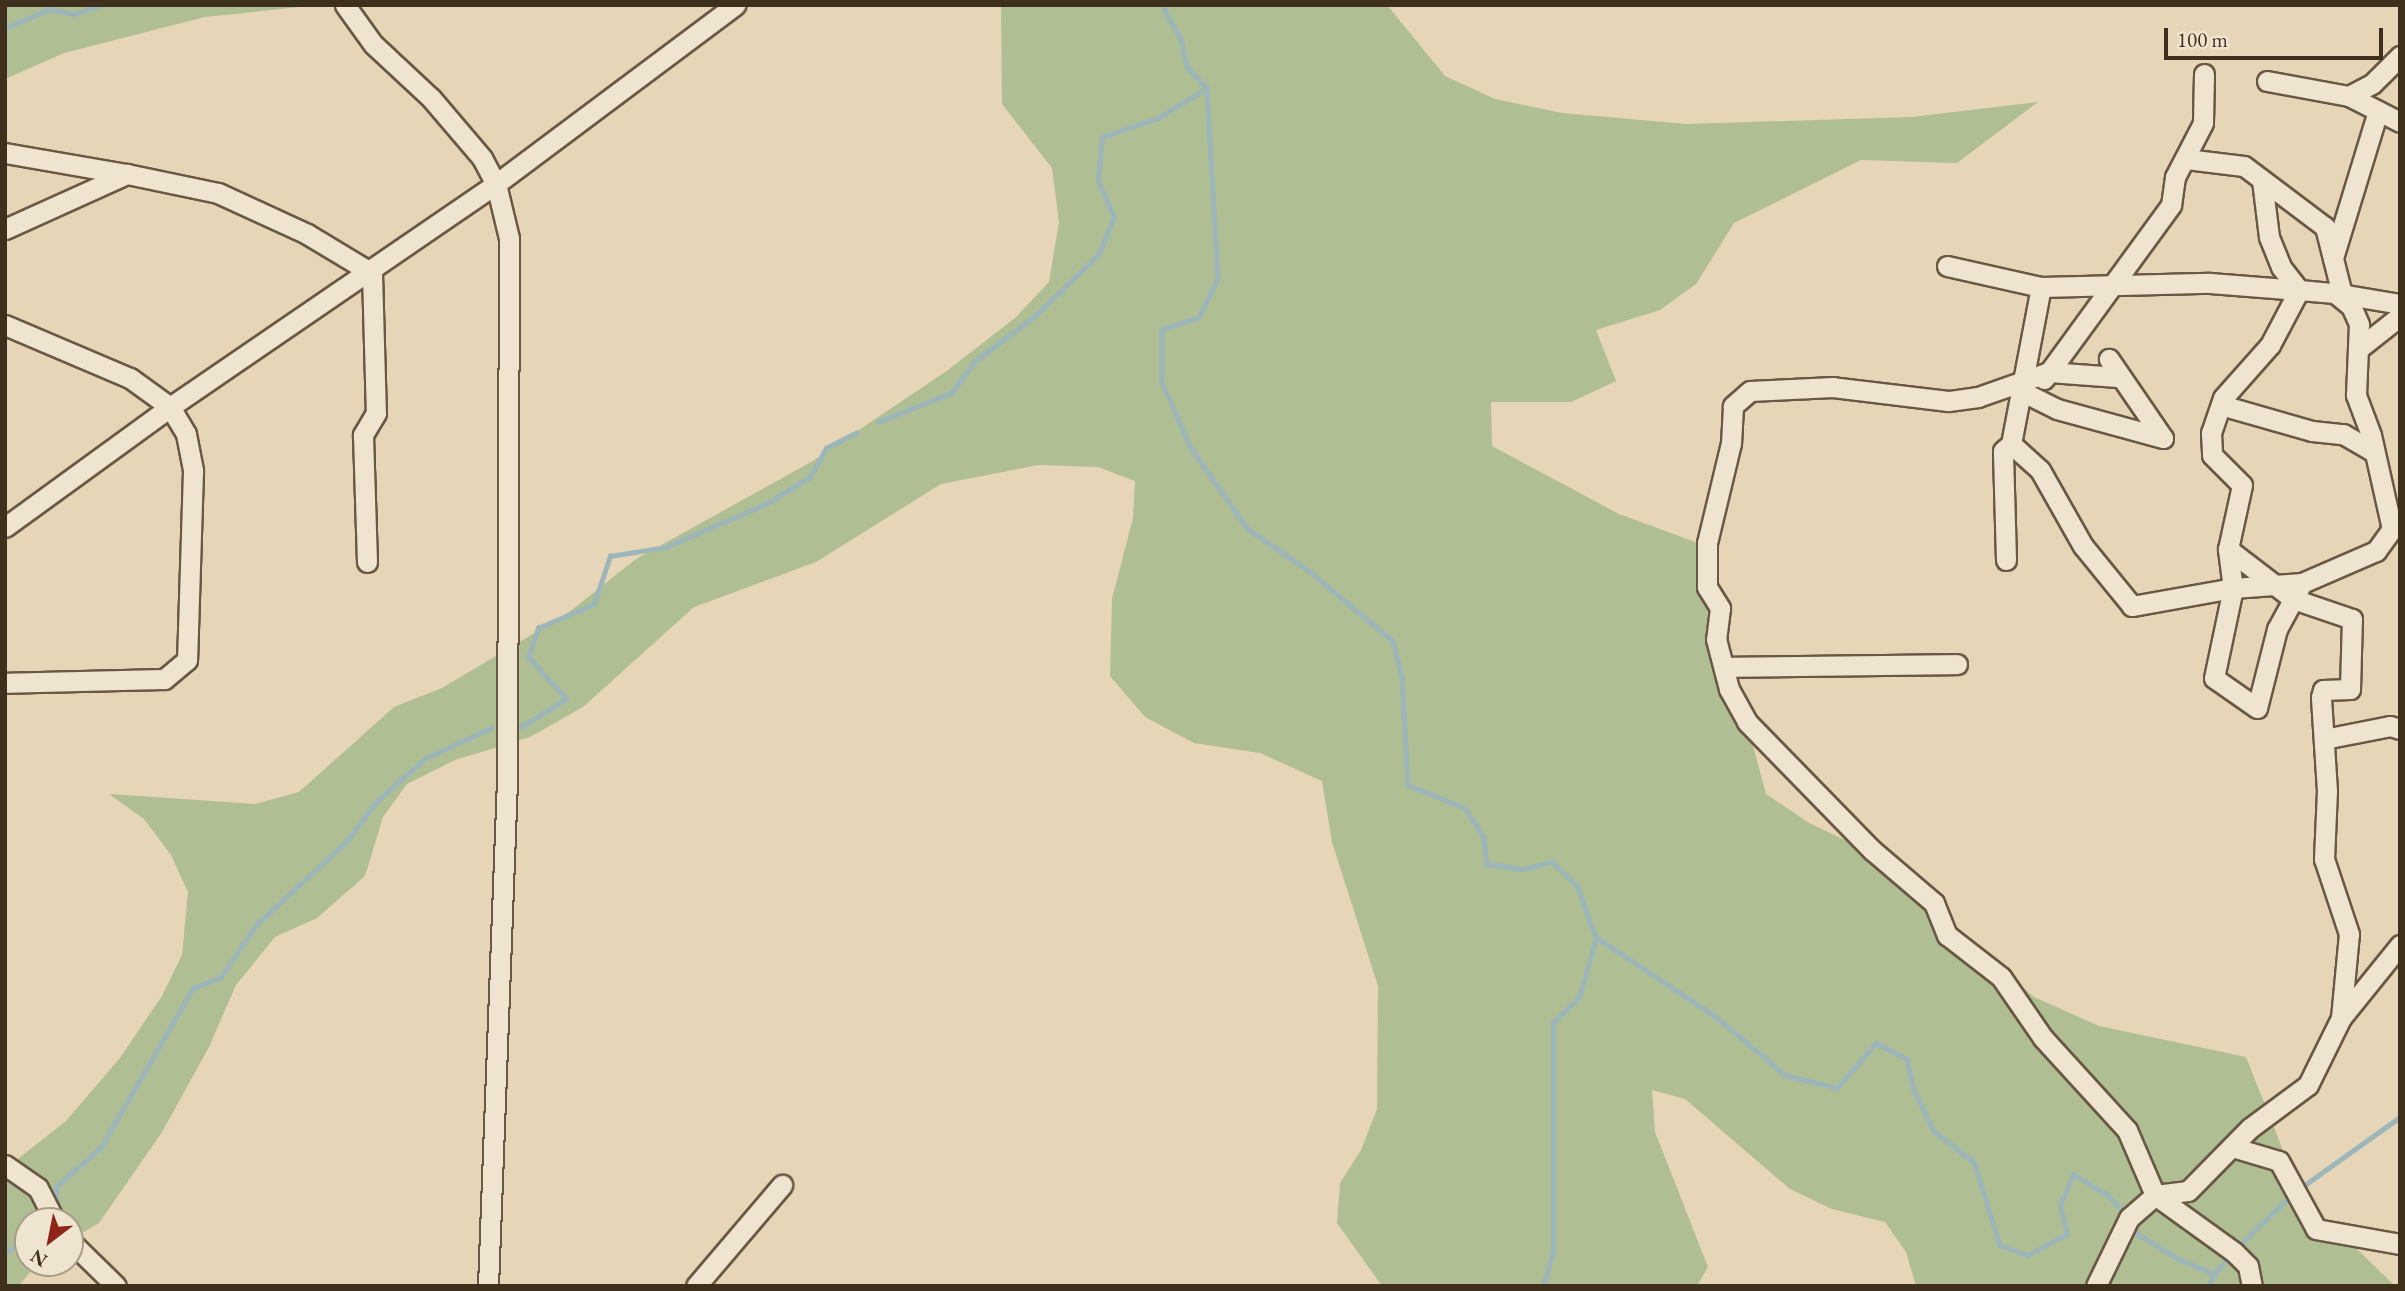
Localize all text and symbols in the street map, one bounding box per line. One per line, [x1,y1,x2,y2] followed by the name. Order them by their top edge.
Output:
[2167,14,2386,58] scale bar
[2177,26,2228,53] text: 100 m
[14,1207,84,1277] north arrow
[26,1244,52,1273] text: N

